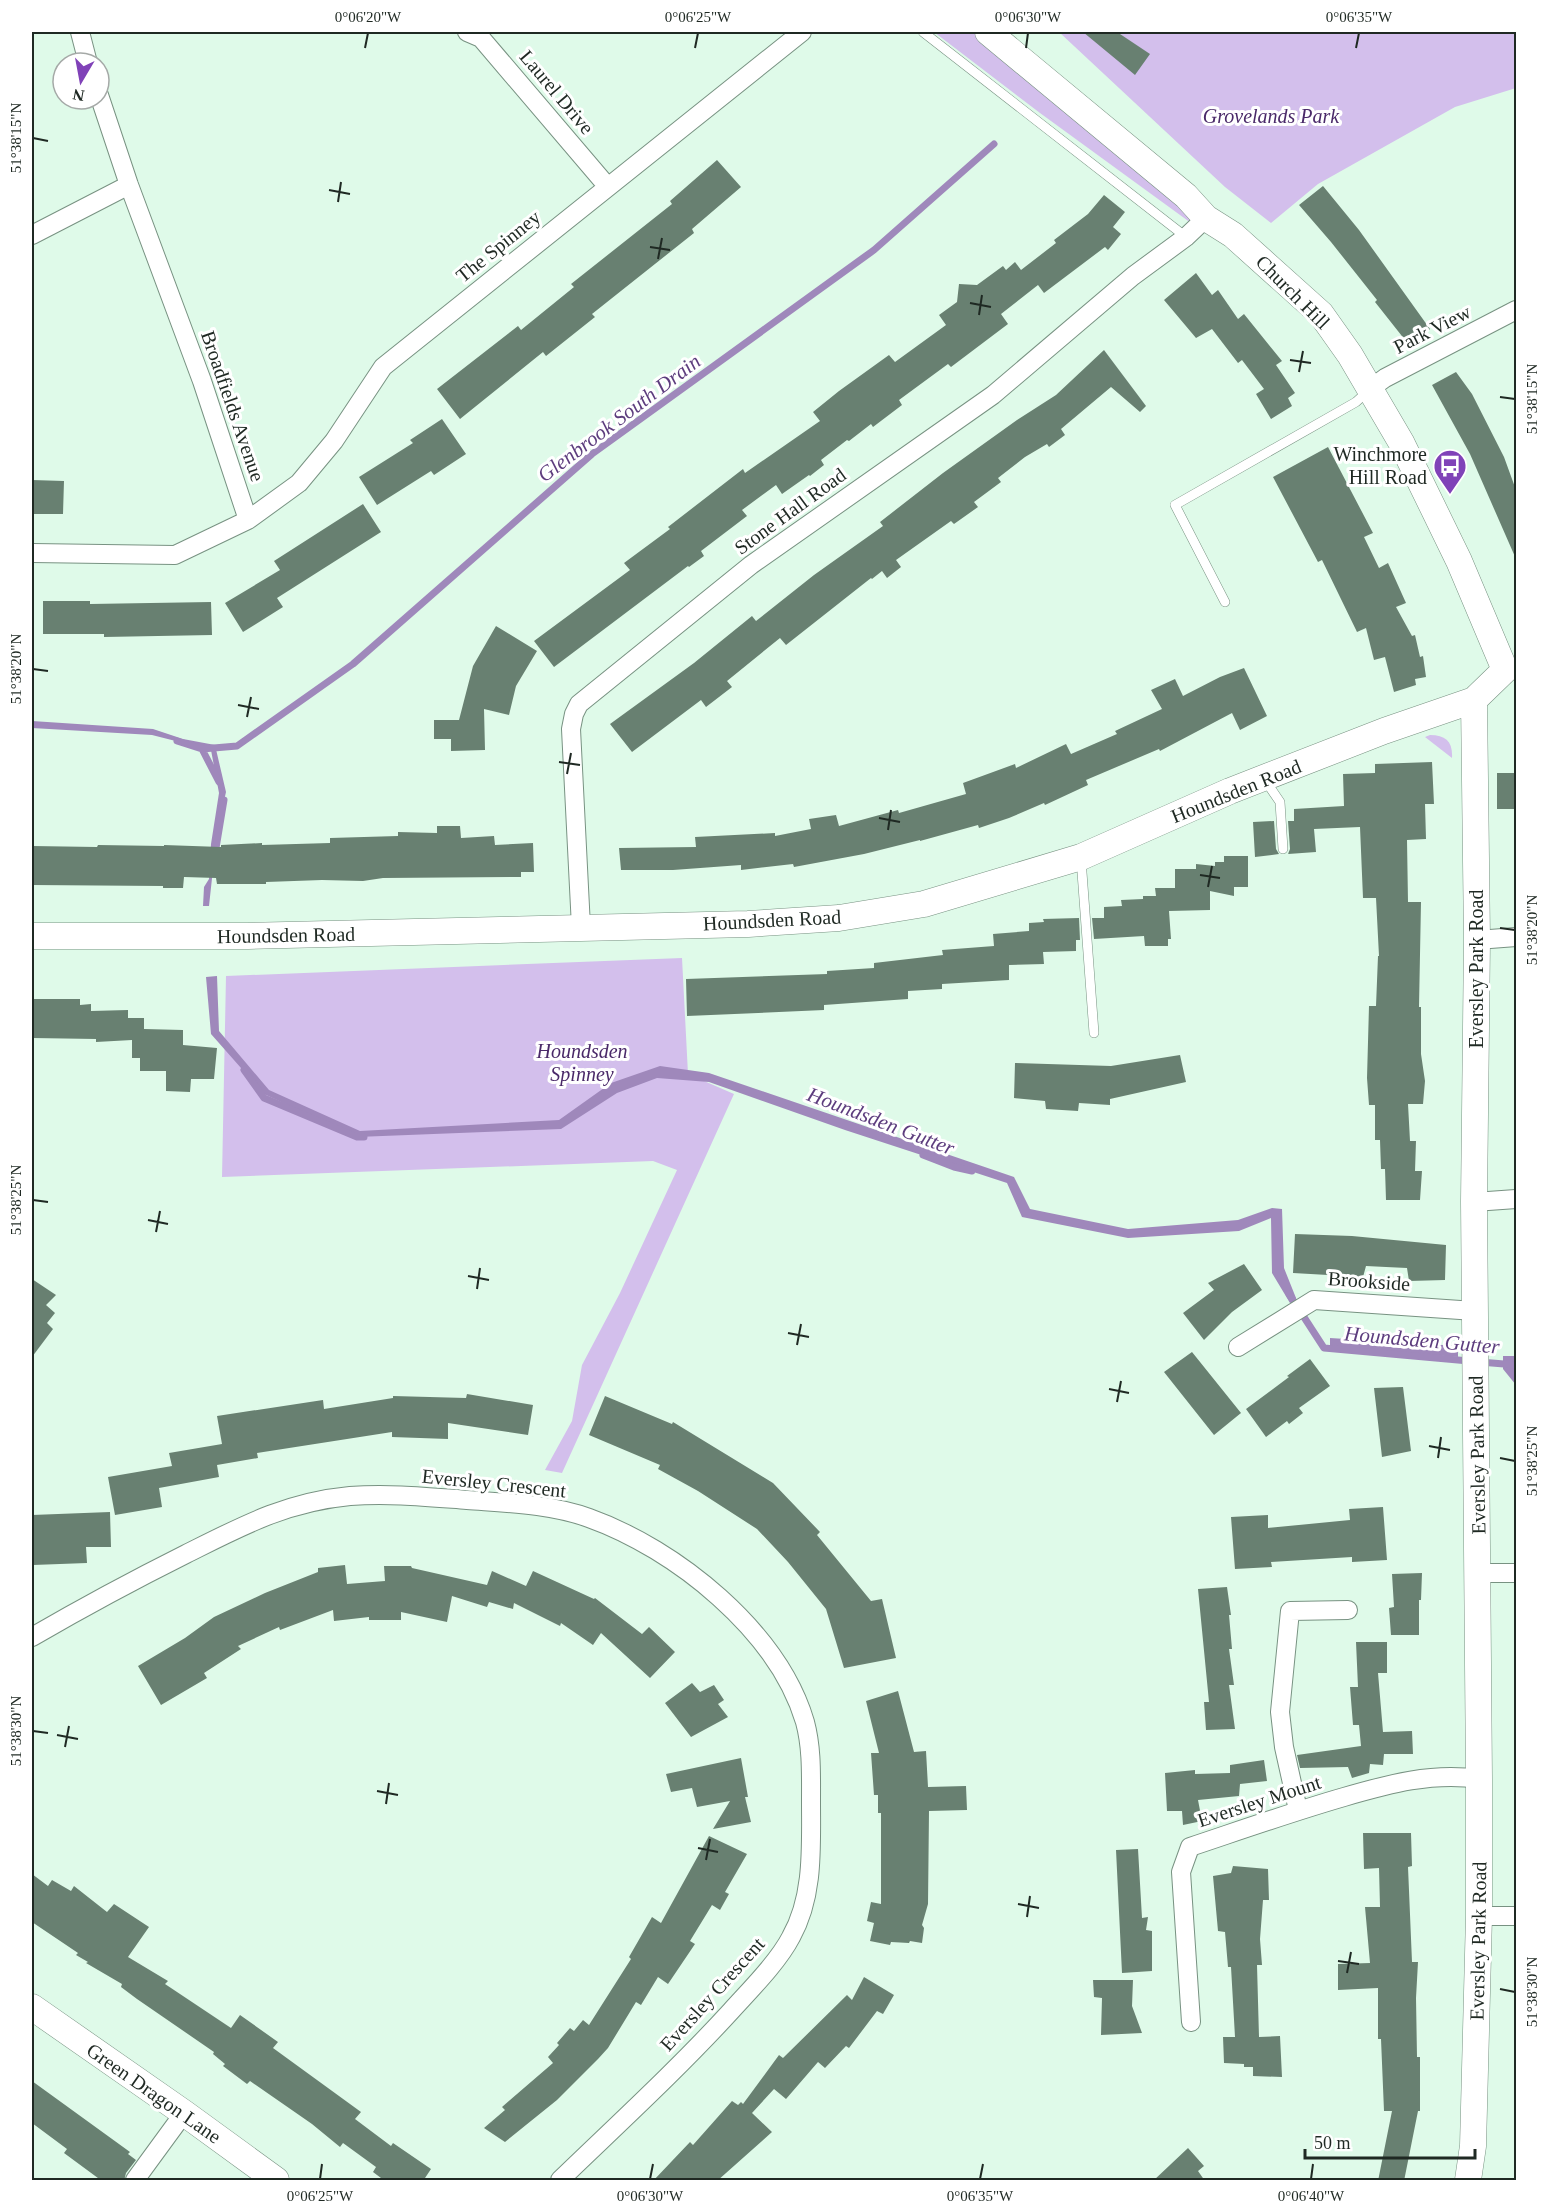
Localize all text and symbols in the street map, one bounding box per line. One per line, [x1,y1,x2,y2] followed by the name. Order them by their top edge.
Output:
[335,9,402,25] text: 0°06'20"W
[665,9,732,25] text: 0°06'25"W
[995,9,1062,25] text: 0°06'30"W
[1326,9,1393,25] text: 0°06'35"W
[516,46,599,139] street label: Laurel Drive
[51,51,111,111] north arrow
[71,86,86,105] text: N
[8,103,24,173] text: 51°38'15"N
[1203,105,1340,127] park label: Grovelands Park
[452,205,545,287] street label: The Spinney
[1252,251,1335,334] street label: Church Hill
[1390,300,1475,358] street label: Park View
[197,328,269,484] street label: Broadfields Avenue
[533,349,705,487] water label: Glenbrook South Drain
[1524,364,1540,434] text: 51°38'15"N
[1333,443,1427,488] place label: Winchmore Hill Road
[1432,448,1468,495] bus stop icon: Winchmore Hill Road
[730,463,850,559] street label: Stone Hall Road
[8,634,24,704] text: 51°38'20"N
[1168,755,1304,827] street label: Houndsden Road
[1465,890,1488,1048] street label: Eversley Park Road
[1524,895,1540,965] text: 51°38'20"N
[702,905,842,935] street label: Houndsden Road
[217,923,355,947] street label: Houndsden Road
[535,1040,628,1086] park label: Houndsden Spinney
[803,1082,959,1160] water label: Houndsden Gutter
[8,1165,24,1235] text: 51°38'25"N
[1327,1267,1411,1295] street label: Brookside
[1342,1321,1501,1359] water label: Houndsden Gutter
[1465,1375,1490,1535] street label: Eversley Park Road
[1524,1426,1540,1496] text: 51°38'25"N
[421,1464,568,1503] street label: Eversley Crescent
[8,1696,24,1766] text: 51°38'30"N
[1195,1771,1324,1832] street label: Eversley Mount
[1466,1861,1491,2021] street label: Eversley Park Road
[655,1932,770,2056] street label: Eversley Crescent
[1524,1957,1540,2027] text: 51°38'30"N
[82,2038,225,2148] street label: Green Dragon Lane
[1305,2122,1474,2160] scale bar
[1314,2133,1351,2153] text: 50 m
[287,2188,354,2204] text: 0°06'25"W
[617,2188,684,2204] text: 0°06'30"W
[947,2188,1014,2204] text: 0°06'35"W
[1278,2188,1345,2204] text: 0°06'40"W

